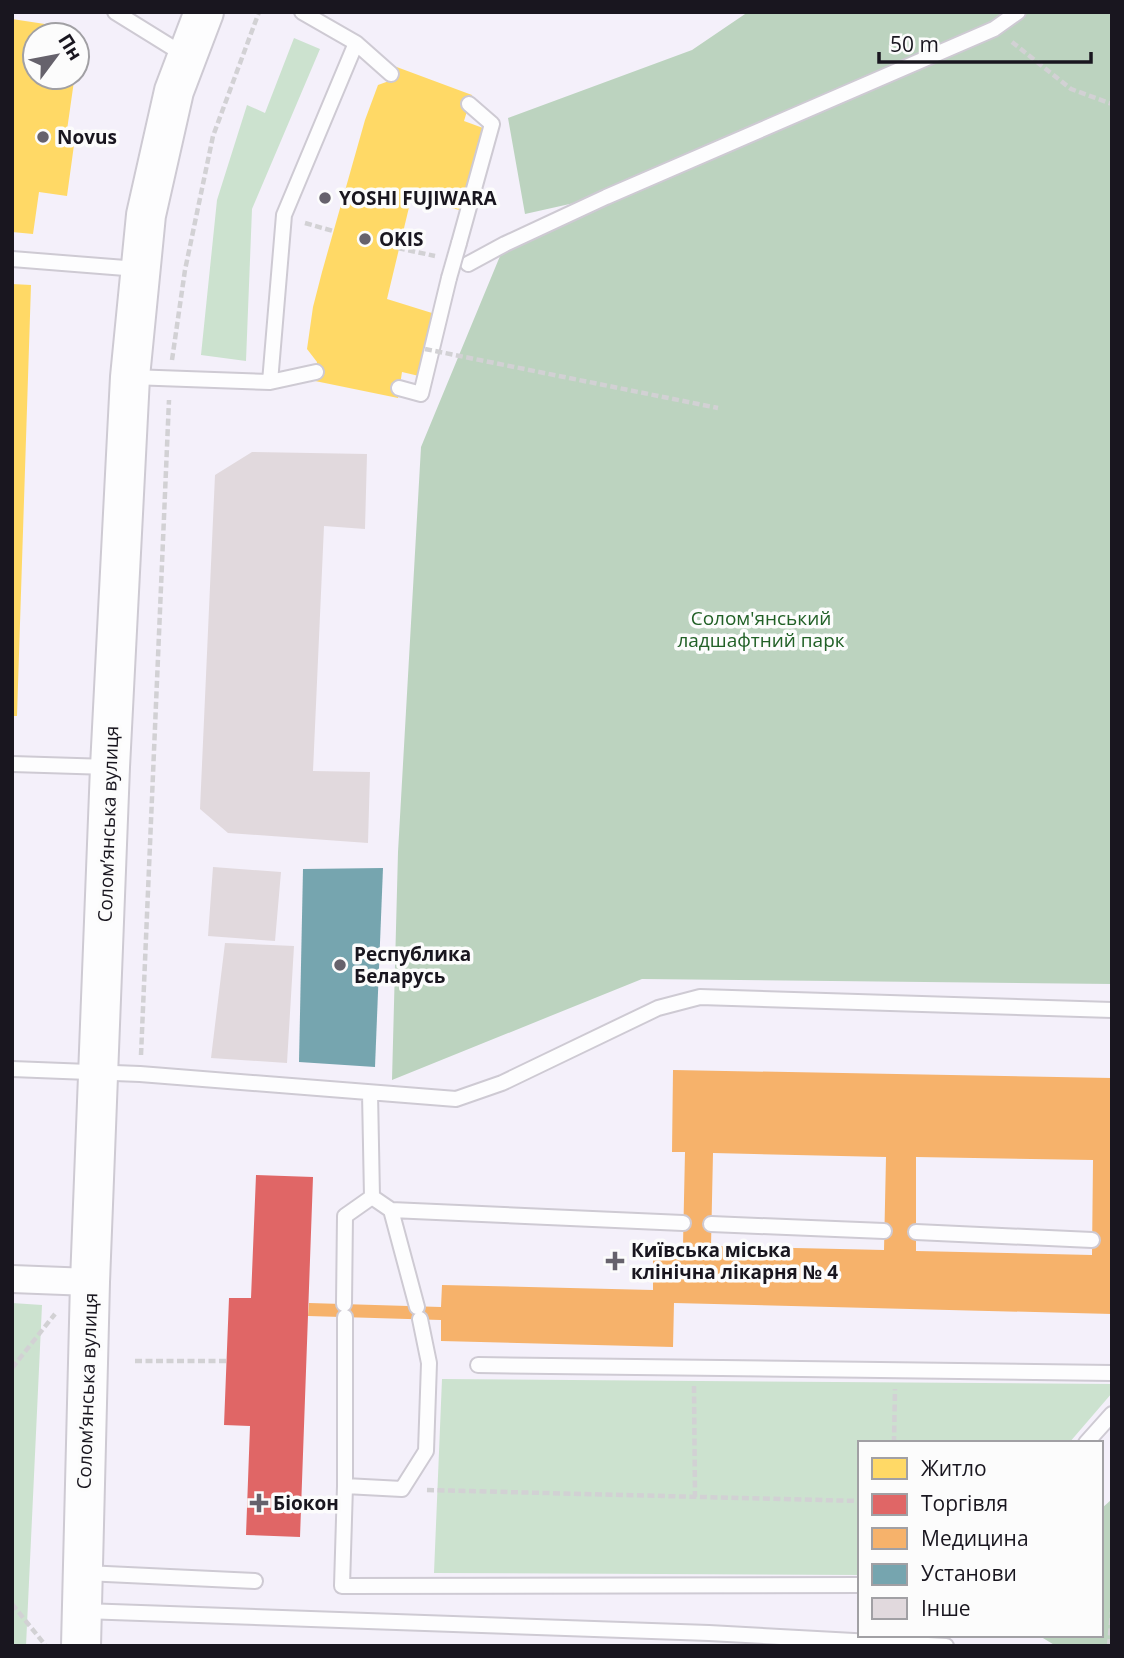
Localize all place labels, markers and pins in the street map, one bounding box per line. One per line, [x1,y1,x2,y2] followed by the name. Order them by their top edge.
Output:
[57,124,117,150] place label: Novus
[35,129,51,145] marker: Novus
[339,185,498,211] place label: YOSHI FUJIWARA
[317,190,333,206] marker: YOSHI FUJIWARA
[379,226,424,252] place label: OKIS
[357,231,373,247] marker: OKIS
[354,941,471,989] place label: Республика Беларусь
[332,957,348,973] marker: Республика Беларусь
[631,1237,838,1285] place label: Київська міська клінічна лікарня № 4
[605,1251,625,1271] marker: Київська міська клінічна лікарня № 4
[273,1490,339,1516] place label: Біокон
[251,1495,267,1511] marker: Біокон

